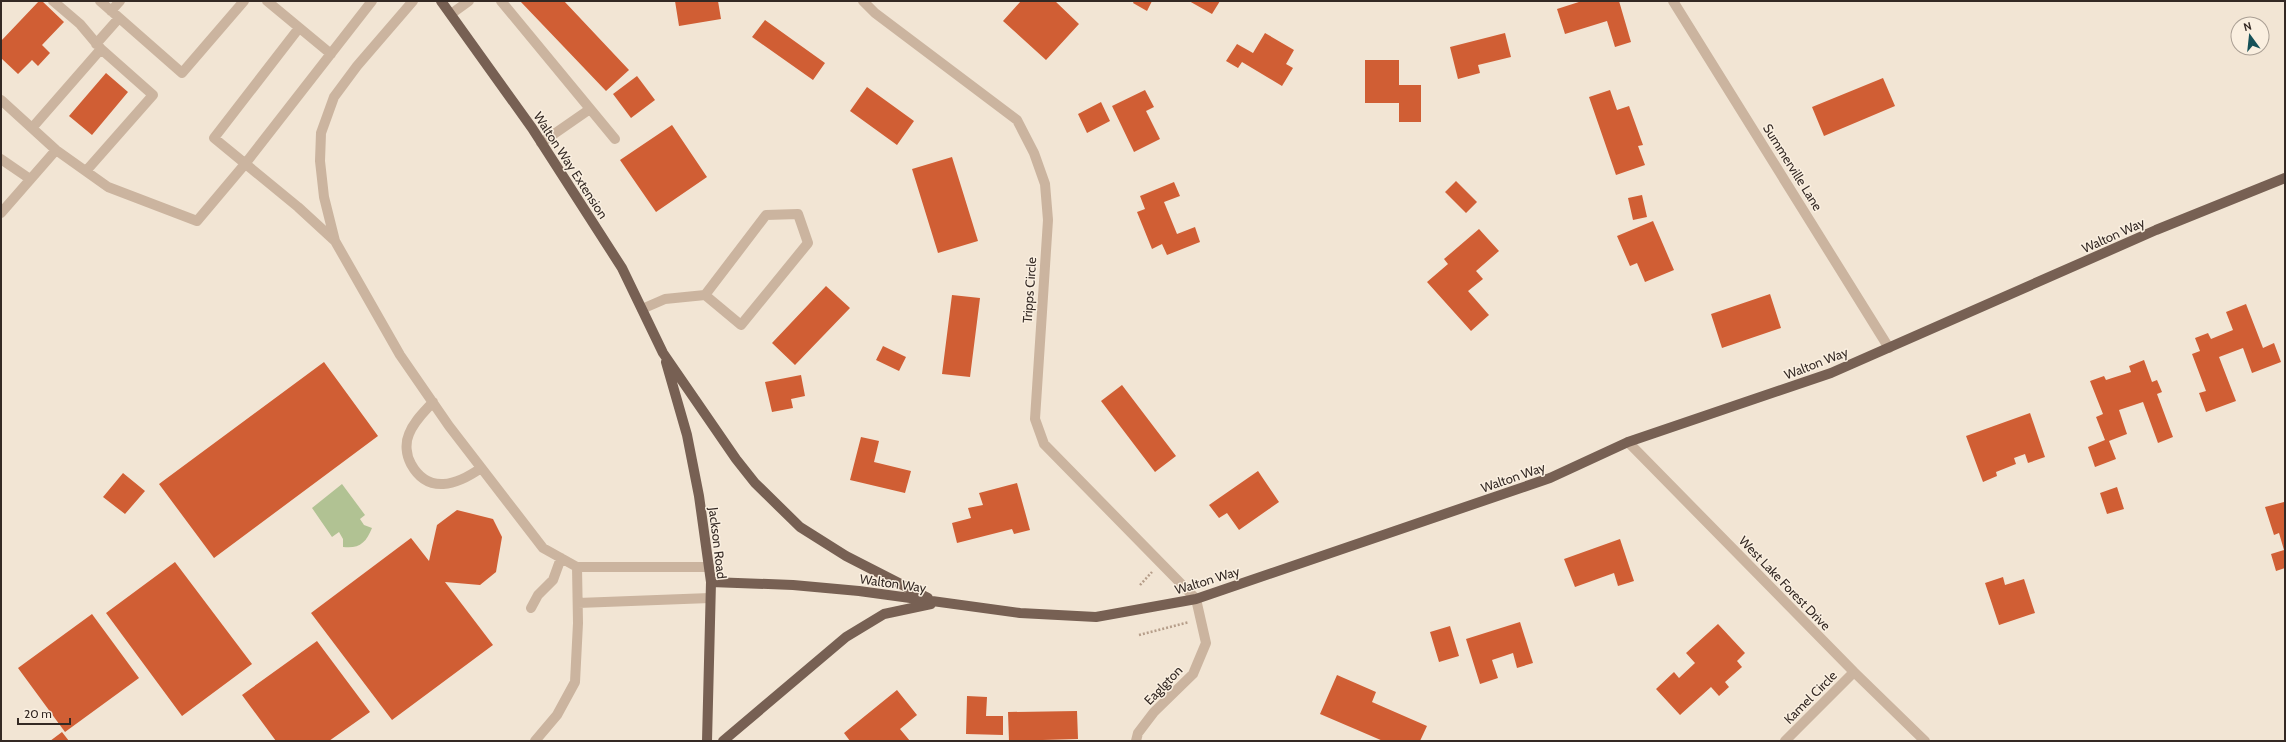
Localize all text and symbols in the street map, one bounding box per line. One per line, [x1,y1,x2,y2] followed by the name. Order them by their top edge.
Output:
[2230,16,2270,56] north arrow
[2242,19,2253,34] text: N
[530,109,612,221] street label: Walton Way Extension
[1760,121,1826,214] street label: Summerville Lane
[2079,214,2147,256] street label: Walton Way
[1019,256,1039,324] street label: Tripps Circle
[1782,343,1851,382] street label: Walton Way
[1479,458,1548,495] street label: Walton Way
[706,505,730,580] street label: Jackson Road
[1736,533,1834,634] street label: West Lake Forest Drive
[1173,562,1242,597] street label: Walton Way
[859,570,928,596] street label: Walton Way
[1140,662,1186,708] street label: Eaglgton
[1780,667,1840,727] street label: Kamel Circle
[18,700,70,726] scale bar
[24,706,52,721] text: 20 m

